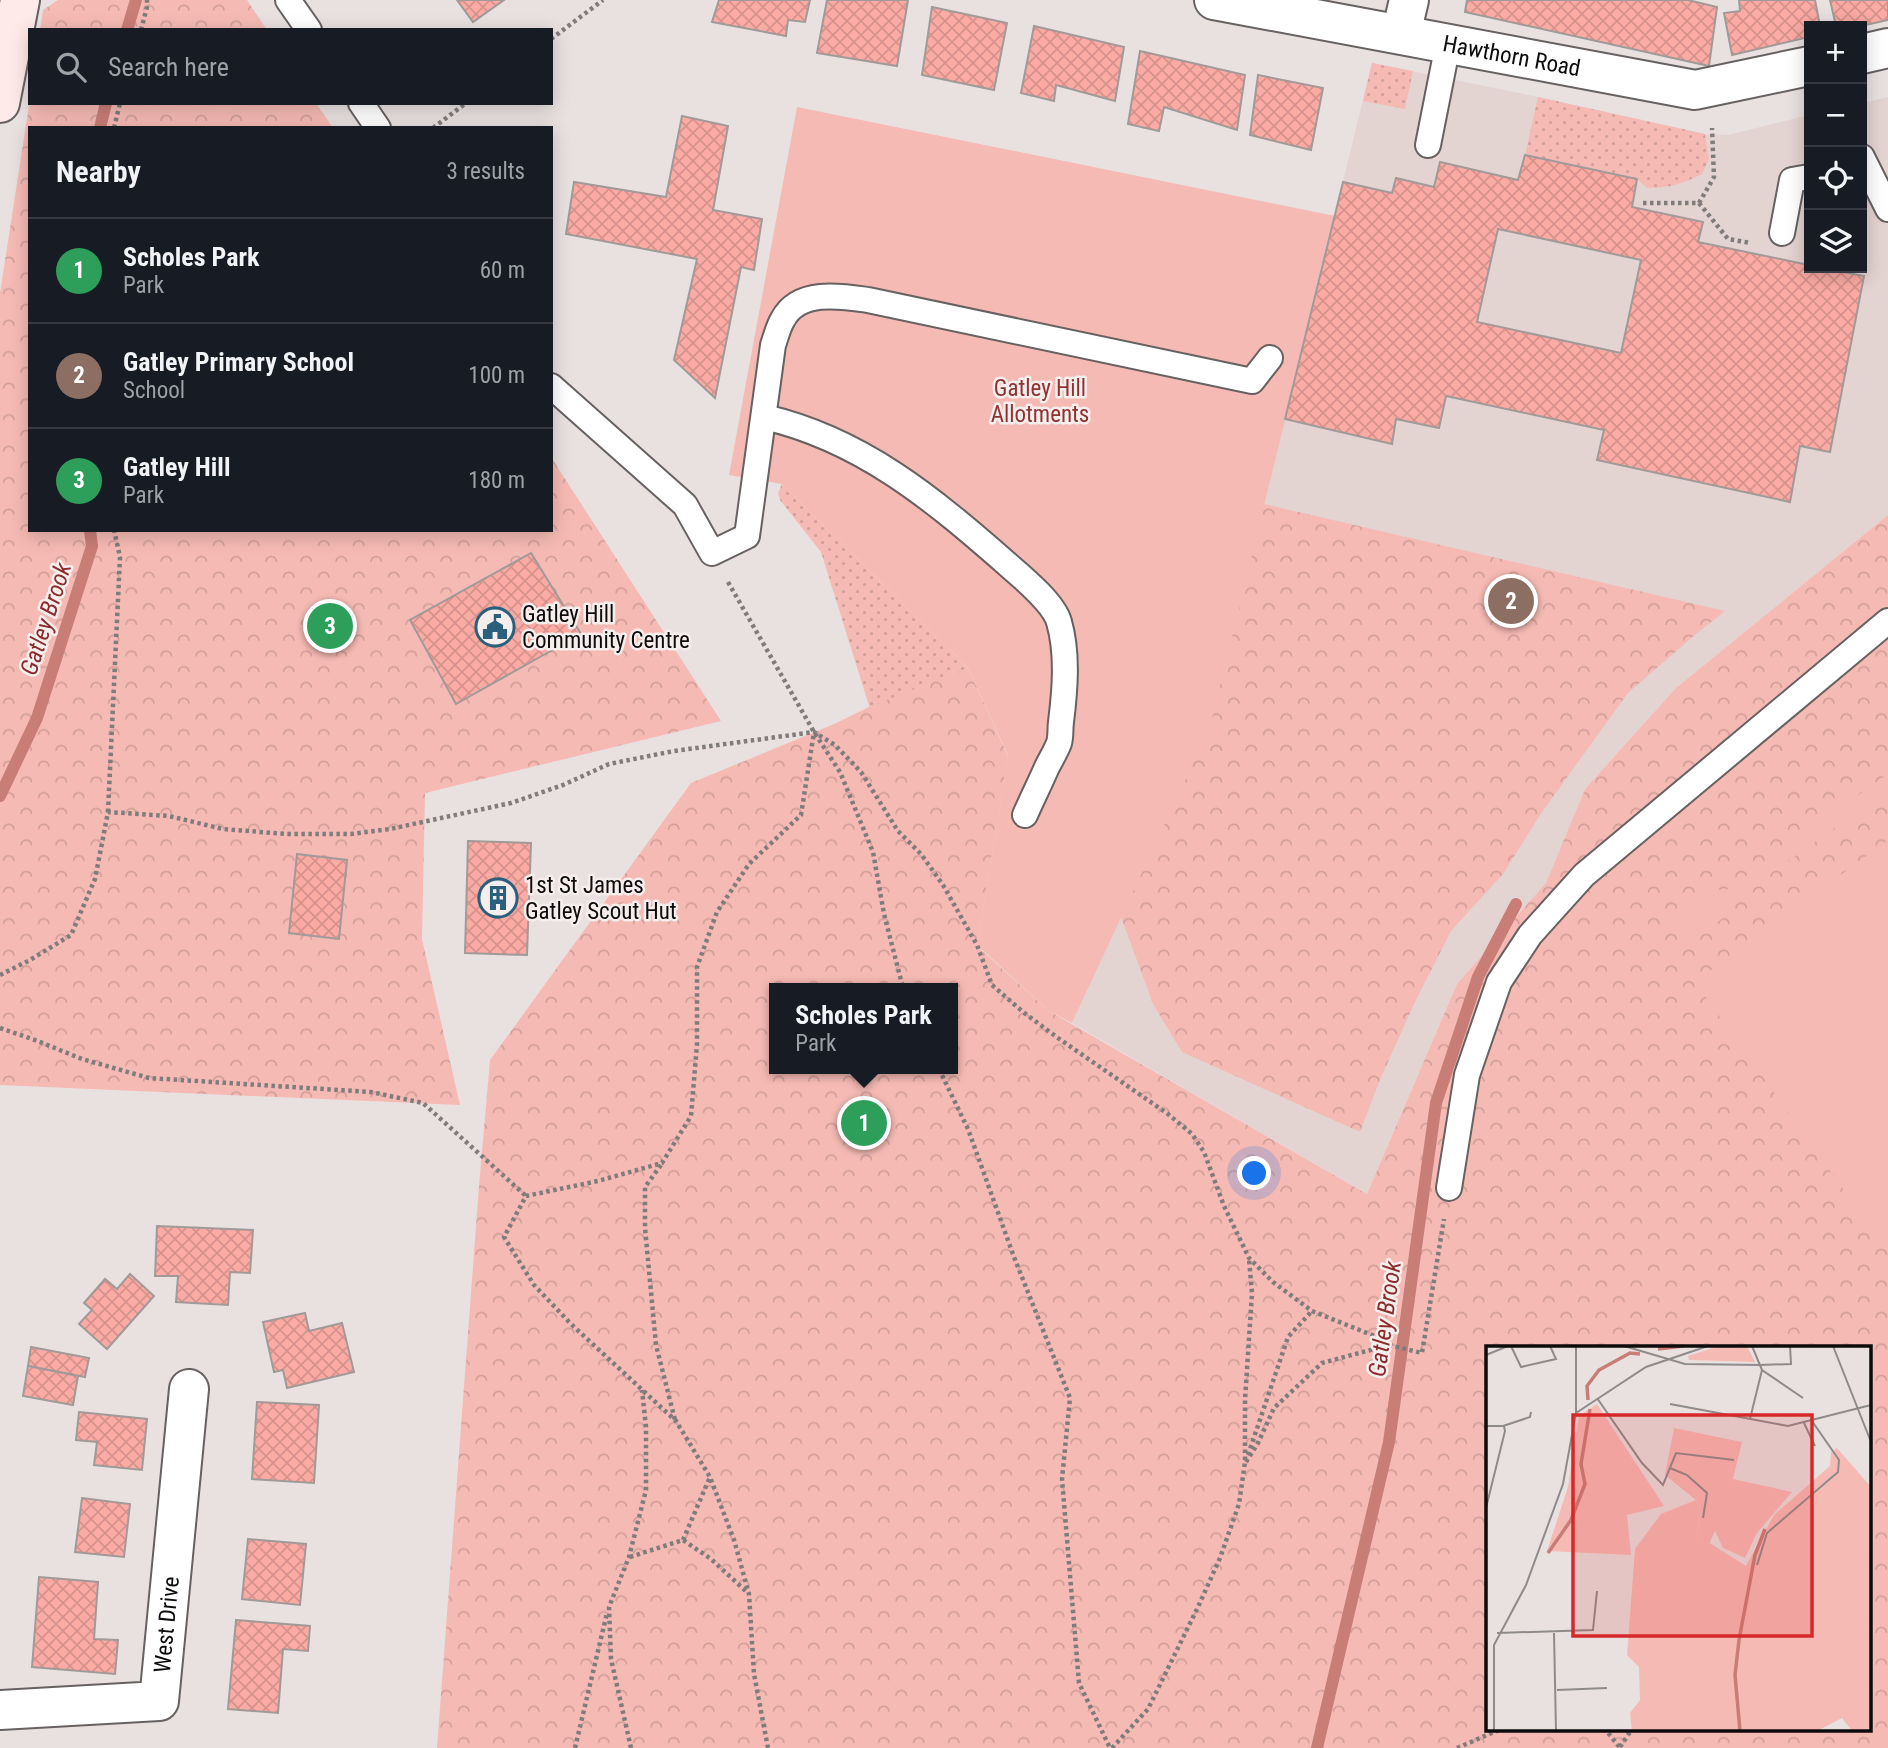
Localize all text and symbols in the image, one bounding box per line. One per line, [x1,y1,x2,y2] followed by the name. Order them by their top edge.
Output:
[1804,21,1867,273] map controls
[1804,21,1867,84] button: +
[28,28,553,105] search box
[1441,30,1583,82] street label: Hawthorn Road
[52,48,90,86] icon: search
[108,52,229,82] text: Search here
[1804,84,1867,147] button: −
[1804,147,1867,210] button: locate
[56,154,141,189] text: Nearby
[447,158,525,185] text: 3 results
[1804,210,1867,273] button: layers
[123,242,259,272] text: Scholes Park
[73,257,85,284] text: 1
[480,257,525,284] text: 60 m
[123,272,164,299] text: Park
[123,347,354,377] text: Gatley Primary School
[73,362,85,389] text: 2
[468,362,525,389] text: 100 m
[991,375,1089,428] park label: Gatley Hill Allotments
[123,377,185,404] text: School
[123,452,230,482] text: Gatley Hill
[73,467,85,494] text: 3
[468,467,525,494] text: 180 m
[123,482,164,509] text: Park
[15,559,77,679] water label: Gatley Brook
[1488,575,1534,627] pin: 2
[307,600,353,652] pin: 3
[522,601,690,654] place label: Gatley Hill Community Centre
[474,606,516,648] public building icon: Gatley Hill Community Centre
[525,872,677,925] place label: 1st St James Gatley Scout Hut
[477,877,519,919] building icon: 1st St James Gatley Scout Hut
[769,983,958,1074] popup
[795,1000,932,1030] text: Scholes Park
[795,1030,836,1057] text: Park
[841,1097,887,1149] pin: 1
[1237,1156,1271,1190] your location
[1363,1259,1407,1379] water label: Gatley Brook
[1486,1346,1870,1730] inset map
[149,1575,185,1674] street label: West Drive

